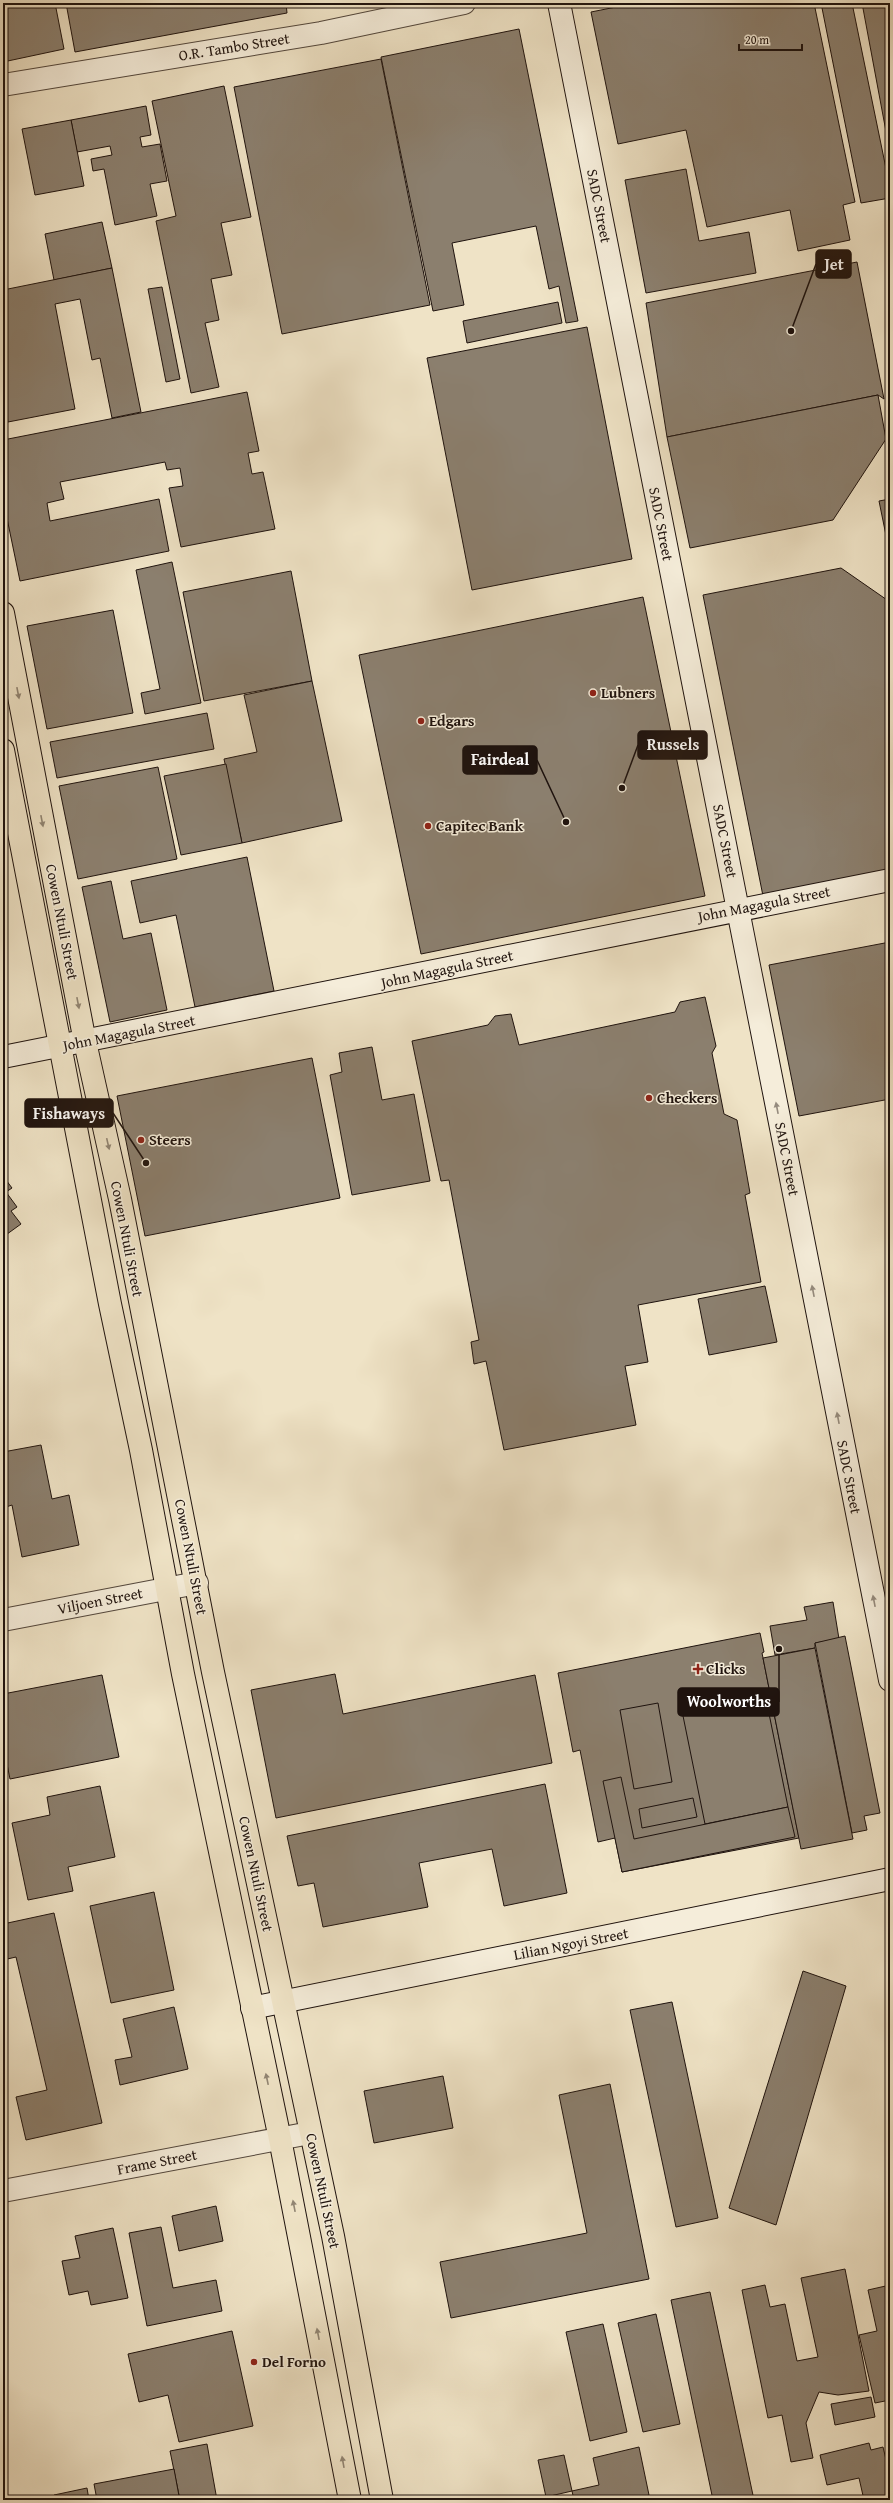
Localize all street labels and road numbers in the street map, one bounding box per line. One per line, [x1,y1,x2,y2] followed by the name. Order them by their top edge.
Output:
[177,27,292,66] street label: O.R. Tambo Street
[582,167,617,245] street label: SADC Street
[644,485,679,563] street label: SADC Street
[708,802,743,880] street label: SADC Street
[41,862,84,982] street label: Cowen Ntuli Street
[694,880,833,927] street label: John Magagula Street
[377,944,516,993] street label: John Magagula Street
[59,1009,198,1056] street label: John Magagula Street
[770,1120,805,1198] street label: SADC Street
[106,1179,149,1299] street label: Cowen Ntuli Street
[832,1438,867,1516] street label: SADC Street
[170,1497,213,1617] street label: Cowen Ntuli Street
[55,1582,145,1619] street label: Viljoen Street
[234,1814,279,1934] street label: Cowen Ntuli Street
[512,1922,631,1965] street label: Lilian Ngoyi Street
[301,2131,346,2251] street label: Cowen Ntuli Street
[115,2143,199,2180] street label: Frame Street

